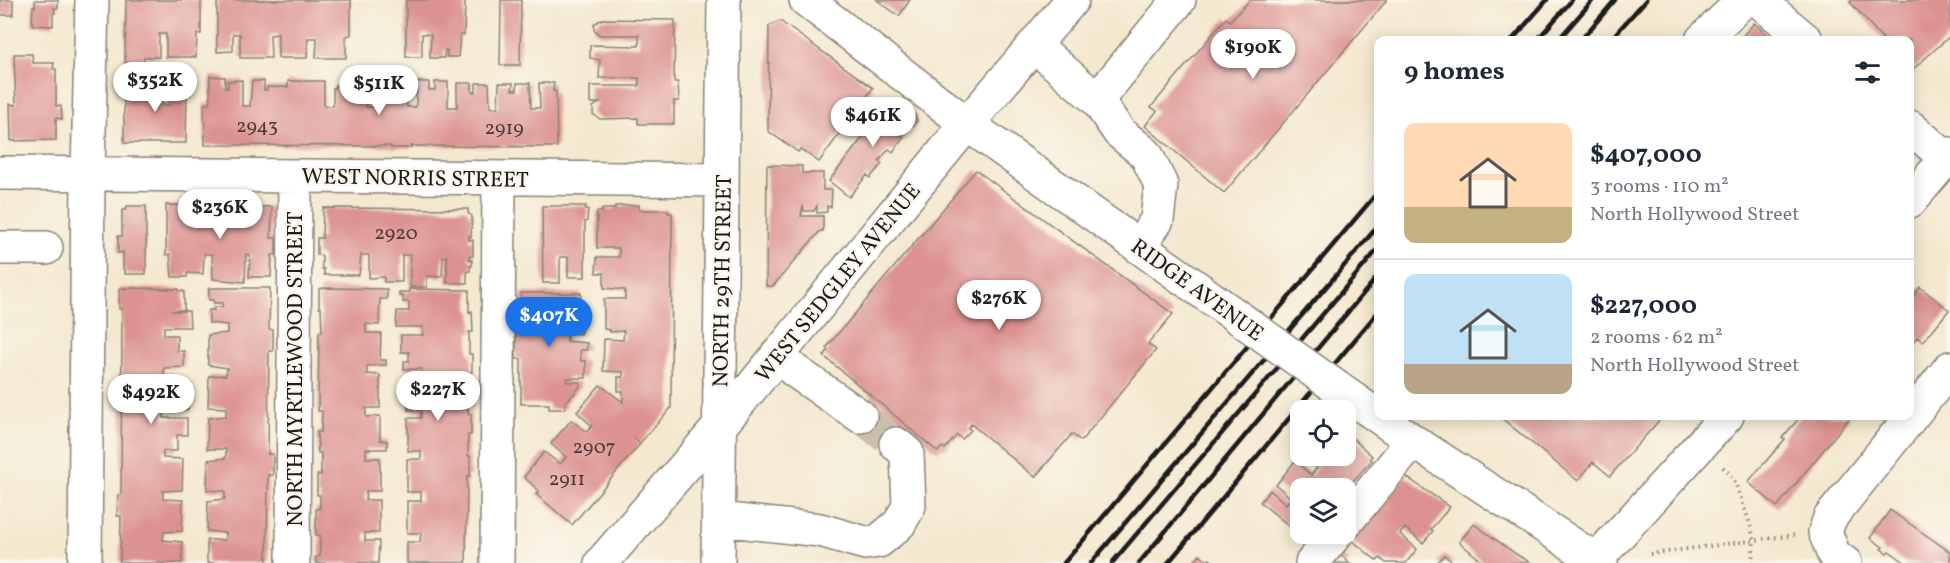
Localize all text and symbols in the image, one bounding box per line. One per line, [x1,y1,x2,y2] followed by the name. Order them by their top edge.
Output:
[1211,29,1295,80] pin: $190K
[1224,34,1282,62] text: $190K
[1404,54,1505,90] text: 9 homes
[1851,56,1884,89] icon: filters
[113,62,197,113] pin: $352K
[337,65,421,116] pin: $511K
[127,67,183,95] text: $352K
[353,70,405,98] text: $511K
[831,97,915,148] pin: $461K
[845,102,901,130] text: $461K
[236,113,278,141] house number: 2943
[484,115,524,143] house number: 2919
[1590,137,1702,173] text: $407,000
[1452,147,1524,219] icon: home
[301,162,529,197] street label: WEST NORRIS STREET
[1590,173,1729,201] text: 3 rooms · 110 m²
[706,174,741,388] street label: NORTH 29TH STREET
[749,177,929,390] street label: WEST SEDGLEY AVENUE
[178,189,262,240] pin: $236K
[192,194,248,222] text: $236K
[1590,201,1799,229] text: North Hollywood Street
[281,211,312,527] street label: NORTH MYRTLEWOOD STREET
[374,220,418,248] house number: 2920
[1124,232,1269,350] street label: RIDGE AVENUE
[957,280,1041,331] pin: $276K
[971,285,1027,313] text: $276K
[1590,288,1697,324] text: $227,000
[507,297,591,348] pin: $407K
[1452,298,1524,370] icon: home
[519,302,579,330] text: $407K
[1590,324,1723,352] text: 2 rooms · 62 m²
[1590,352,1799,380] text: North Hollywood Street
[396,371,480,422] pin: $227K
[109,374,193,425] pin: $492K
[410,376,466,404] text: $227K
[122,379,180,407] text: $492K
[1290,400,1356,544] map controls
[1290,400,1356,466] button: locate
[572,434,616,462] house number: 2907
[549,466,585,494] house number: 2911
[1290,478,1356,544] button: layers

